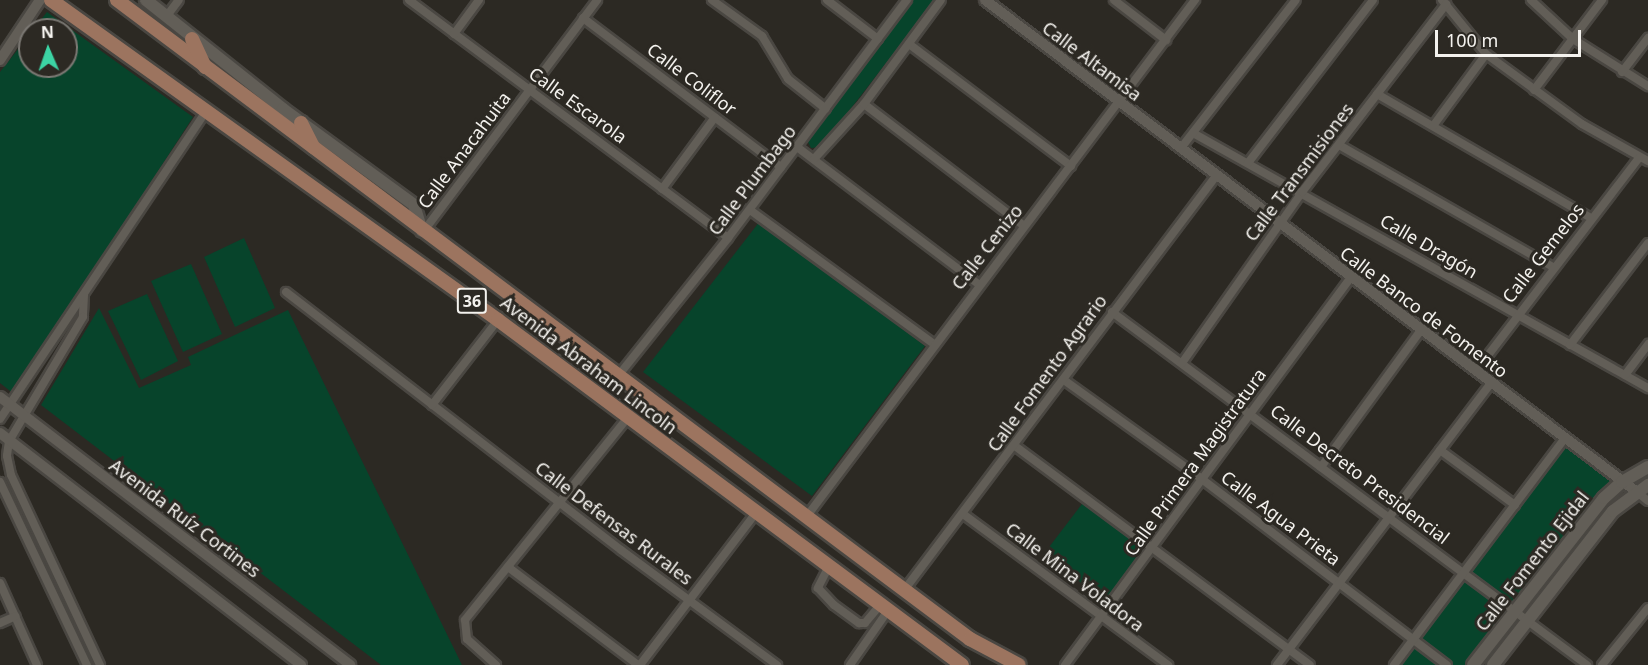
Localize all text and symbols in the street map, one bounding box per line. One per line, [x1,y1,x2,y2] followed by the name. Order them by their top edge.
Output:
[1038,17,1146,105] street label: Calle Altamisa
[18,18,78,78] north arrow
[1438,18,1584,56] scale bar
[41,21,54,43] text: N
[1446,28,1498,52] text: 100 m
[643,38,741,120] street label: Calle Coliflor
[525,62,631,148] street label: Calle Escarola
[413,87,515,213] street label: Calle Anacahuita
[1240,99,1358,245] street label: Calle Transmisiones
[704,121,800,239] street label: Calle Plumbago
[1498,199,1588,307] street label: Calle Gemelos
[947,200,1027,294] street label: Calle Cenizo
[1376,209,1482,283] street label: Calle Dragón
[1336,242,1512,382] street label: Calle Banco de Fomento
[456,288,488,314] road number: 36
[983,290,1111,456] street label: Calle Fomento Agrario
[496,292,682,438] street label: Avenida Abraham Lincoln
[1120,364,1270,560] street label: Calle Primera Magistratura
[1266,400,1454,548] street label: Calle Decreto Presidencial
[105,454,265,582] street label: Avenida Ruíz Cortines
[531,457,697,589] street label: Calle Defensas Rurales
[1217,466,1345,570] street label: Calle Agua Prieta
[1471,487,1593,635] street label: Calle Fomento Ejidal
[1002,518,1148,636] street label: Calle Mina Voladora

